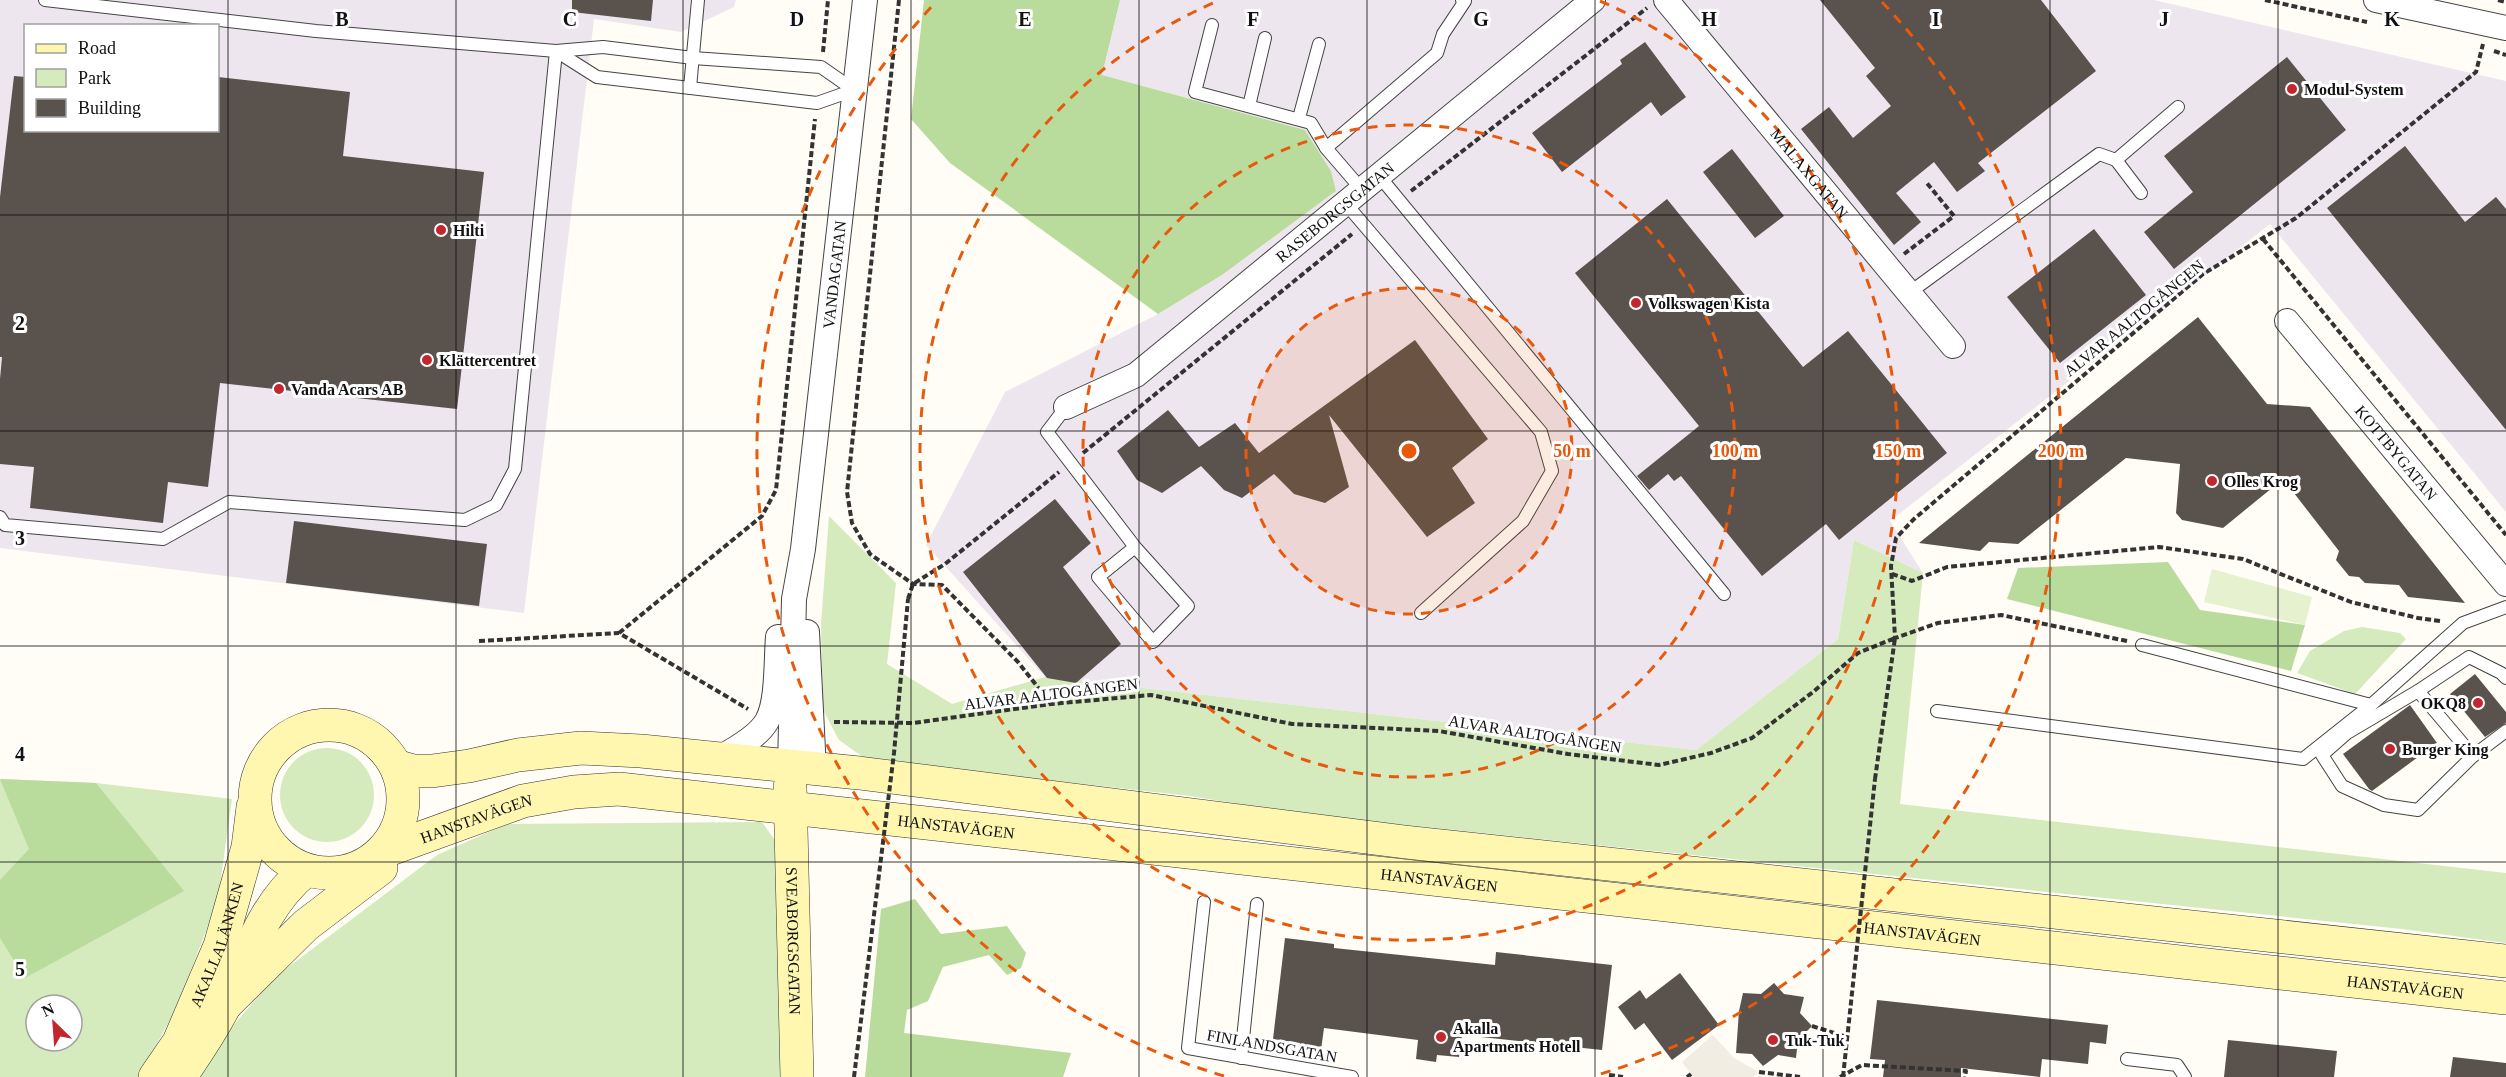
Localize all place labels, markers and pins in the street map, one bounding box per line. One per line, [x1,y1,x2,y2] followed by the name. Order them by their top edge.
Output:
[2304,81,2404,99] place label: Modul-System
[2285,82,2299,96] marker: Modul-System
[453,222,485,239] place label: Hilti
[434,223,448,237] marker: Hilti
[1648,295,1770,313] place label: Volkswagen Kista
[1629,296,1643,310] marker: Volkswagen Kista
[439,352,537,369] place label: Klättercentret
[420,353,434,367] marker: Klättercentret
[291,381,404,398] place label: Vanda Acars AB
[272,382,286,396] marker: Vanda Acars AB
[1399,441,1419,461] centre of rings
[2224,473,2298,491] place label: Olles Krog
[2205,474,2219,488] marker: Olles Krog
[2421,695,2466,712] place label: OKQ8
[2471,696,2485,710] marker: OKQ8
[2402,741,2488,759] place label: Burger King
[2383,742,2397,756] marker: Burger King
[1453,1020,1581,1056] place label: Akalla Apartments Hotell
[1434,1030,1448,1044] marker: Akalla Apartments Hotell
[1785,1032,1844,1049] place label: Tuk-Tuk
[1766,1033,1780,1047] marker: Tuk-Tuk

